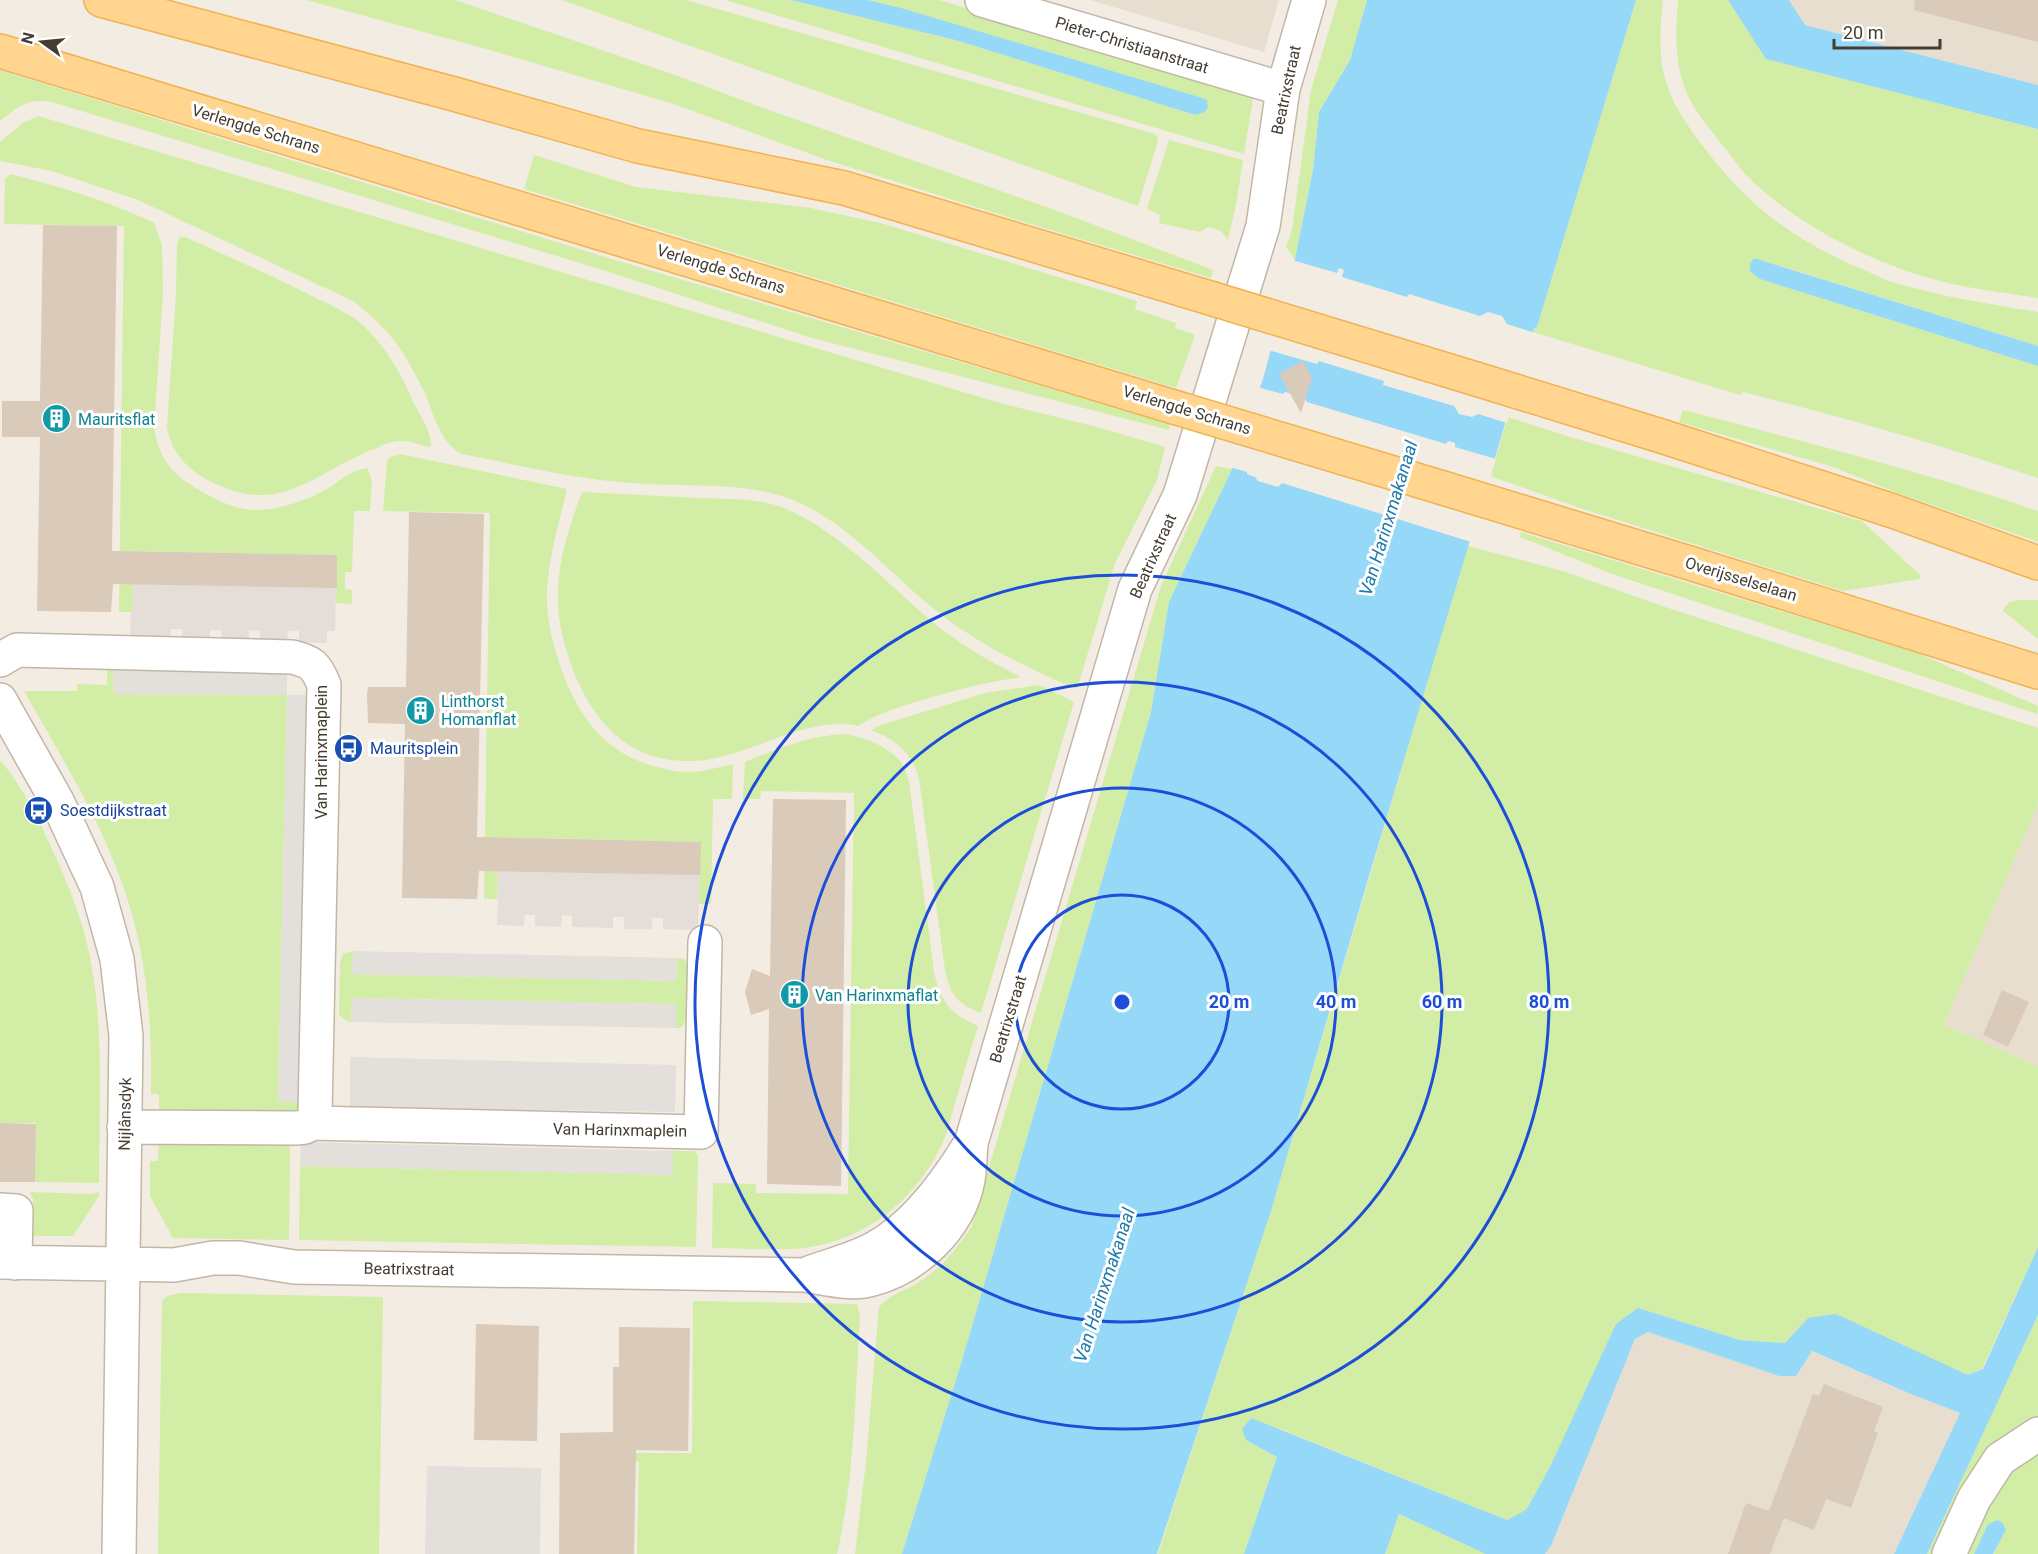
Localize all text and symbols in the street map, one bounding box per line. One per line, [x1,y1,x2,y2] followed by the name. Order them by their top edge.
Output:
[12,12,72,72] north arrow
[1834,12,1940,50] scale bar
[1053,13,1211,77] street label: Pieter-Christiaanstraat
[1843,22,1883,43] text: 20 m
[17,30,39,46] text: N
[1267,44,1305,136] street label: Beatrixstraat
[190,100,322,158] street label: Verlengde Schrans
[655,240,787,298] street label: Verlengde Schrans
[1121,381,1253,439] street label: Verlengde Schrans
[41,403,73,435] building icon: Mauritsflat
[78,410,155,429] place label: Mauritsflat
[1354,437,1422,598] water label: Van Harinxmakanaal
[1126,511,1180,601] street label: Beatrixstraat
[1683,553,1799,605] street label: Overijsselselaan
[312,685,331,819] street label: Van Harinxmaplein
[441,692,516,729] place label: Linthorst Homanflat
[404,694,436,726] building icon: Linthorst Homanflat
[333,732,365,764] bus stop icon: Mauritsplein
[370,739,458,758] place label: Mauritsplein
[23,794,55,826] bus stop icon: Soestdijkstraat
[60,801,167,820] place label: Soestdijkstraat
[986,973,1030,1065] street label: Beatrixstraat
[778,979,810,1011] building icon: Van Harinxmaflat
[815,986,938,1005] place label: Van Harinxmaflat
[1209,991,1249,1012] text: 20 m
[1316,991,1356,1012] text: 40 m
[1422,991,1462,1012] text: 60 m
[1529,991,1569,1012] text: 80 m
[1112,992,1132,1012] centre of rings
[115,1076,135,1151] street label: Nijlânsdyk
[553,1119,687,1141] street label: Van Harinxmaplein
[1069,1205,1139,1365] water label: Van Harinxmakanaal
[363,1259,455,1279] street label: Beatrixstraat

